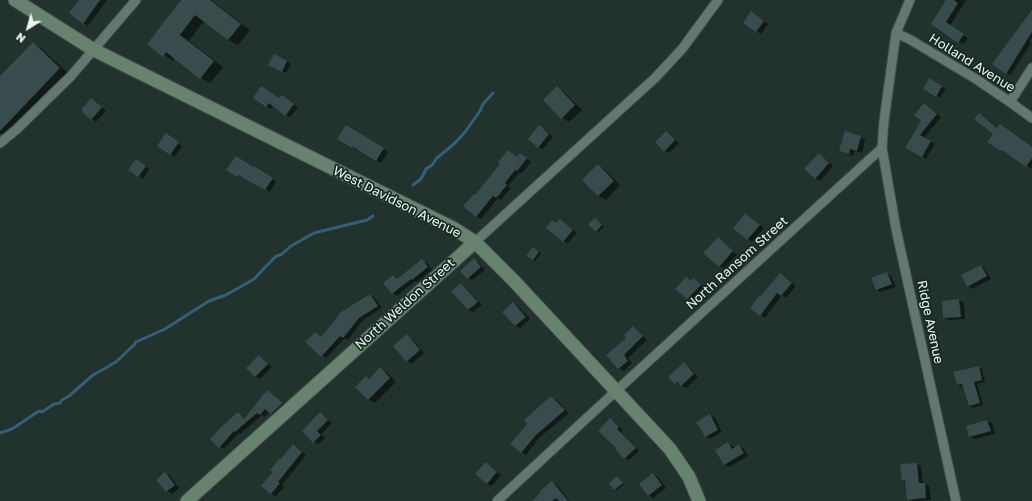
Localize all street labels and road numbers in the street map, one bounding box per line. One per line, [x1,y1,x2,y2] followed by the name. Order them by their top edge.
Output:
[926,30,1018,96] street label: Holland Avenue
[330,163,464,241] street label: West Davidson Avenue
[683,213,791,313] street label: North Ransom Street
[352,255,458,353] street label: North Weldon Street
[914,279,946,365] street label: Ridge Avenue

